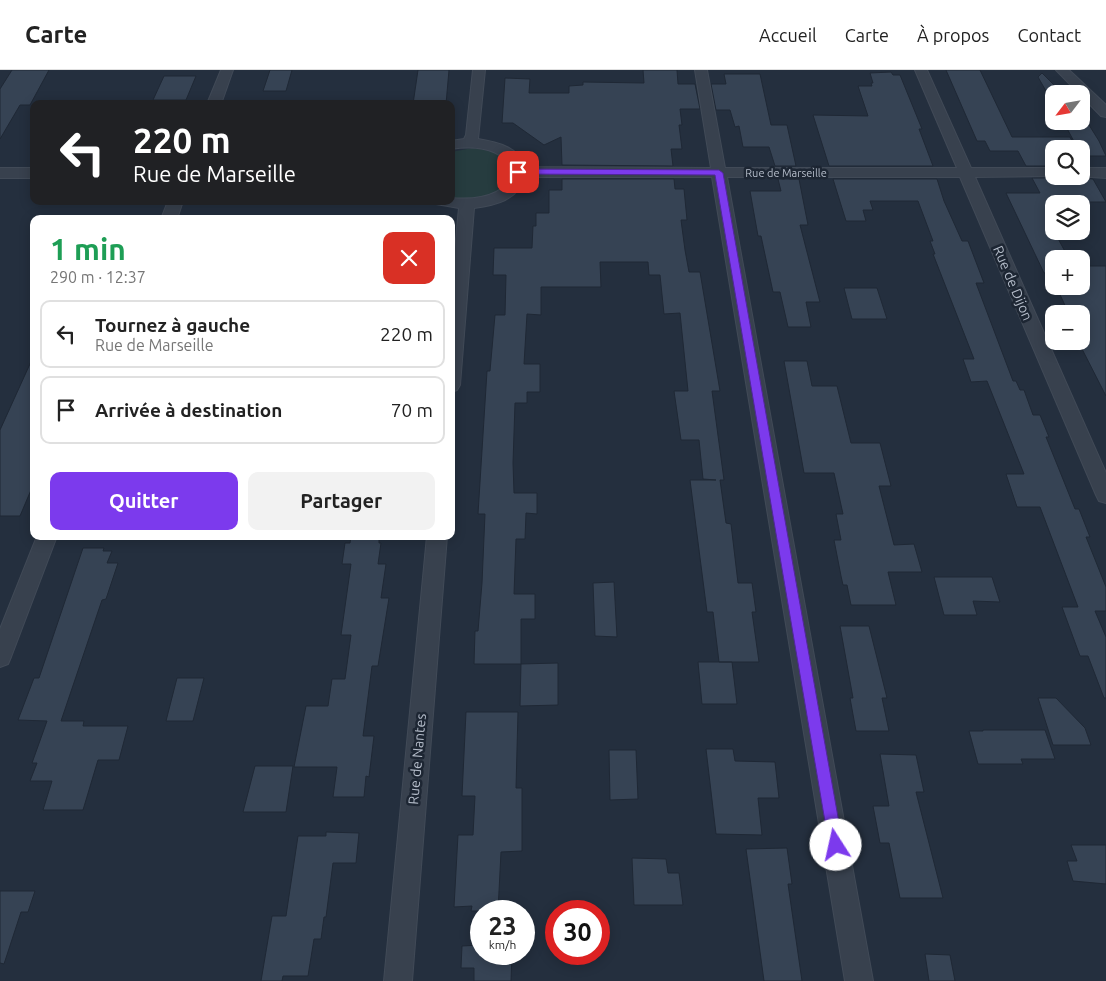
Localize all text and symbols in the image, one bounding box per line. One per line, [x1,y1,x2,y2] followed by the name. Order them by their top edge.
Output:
[25,21,87,48] text: Carte
[759,25,817,45] text: Accueil
[845,25,889,45] text: Carte
[917,25,989,45] text: À propos
[1017,25,1081,45] text: Contact
[1045,85,1090,130] north arrow
[1045,85,1090,350] map controls
[50,120,115,185] icon: left
[133,120,231,160] text: 220 m
[1045,140,1090,185] button: search
[497,151,539,193] pin
[504,158,532,186] icon: arrive
[133,161,296,186] text: Rue de Marseille
[745,167,827,179] street label: Rue de Marseille
[1045,195,1090,240] button: layers
[50,232,126,266] text: 1 min
[383,232,435,284] button: close
[990,243,1036,323] street label: Rue de Dijon
[1045,250,1090,295] button: +
[50,268,146,286] text: 290 m · 12:37
[1045,305,1090,350] button: −
[95,314,250,336] text: Tournez à gauche
[52,320,80,348] icon: left
[380,323,433,345] text: 220 m
[95,336,214,354] text: Rue de Marseille
[52,396,80,424] icon: arrive
[95,399,282,421] text: Arrivée à destination
[391,399,433,421] text: 70 m
[50,472,238,530] button: Quitter
[248,472,435,530] button: Partager
[405,713,429,805] street label: Rue de Nantes
[809,818,861,870] position arrow
[545,900,610,965] speed limit sign: 30
[488,912,517,940] text: 23
[489,938,516,951] text: km/h

